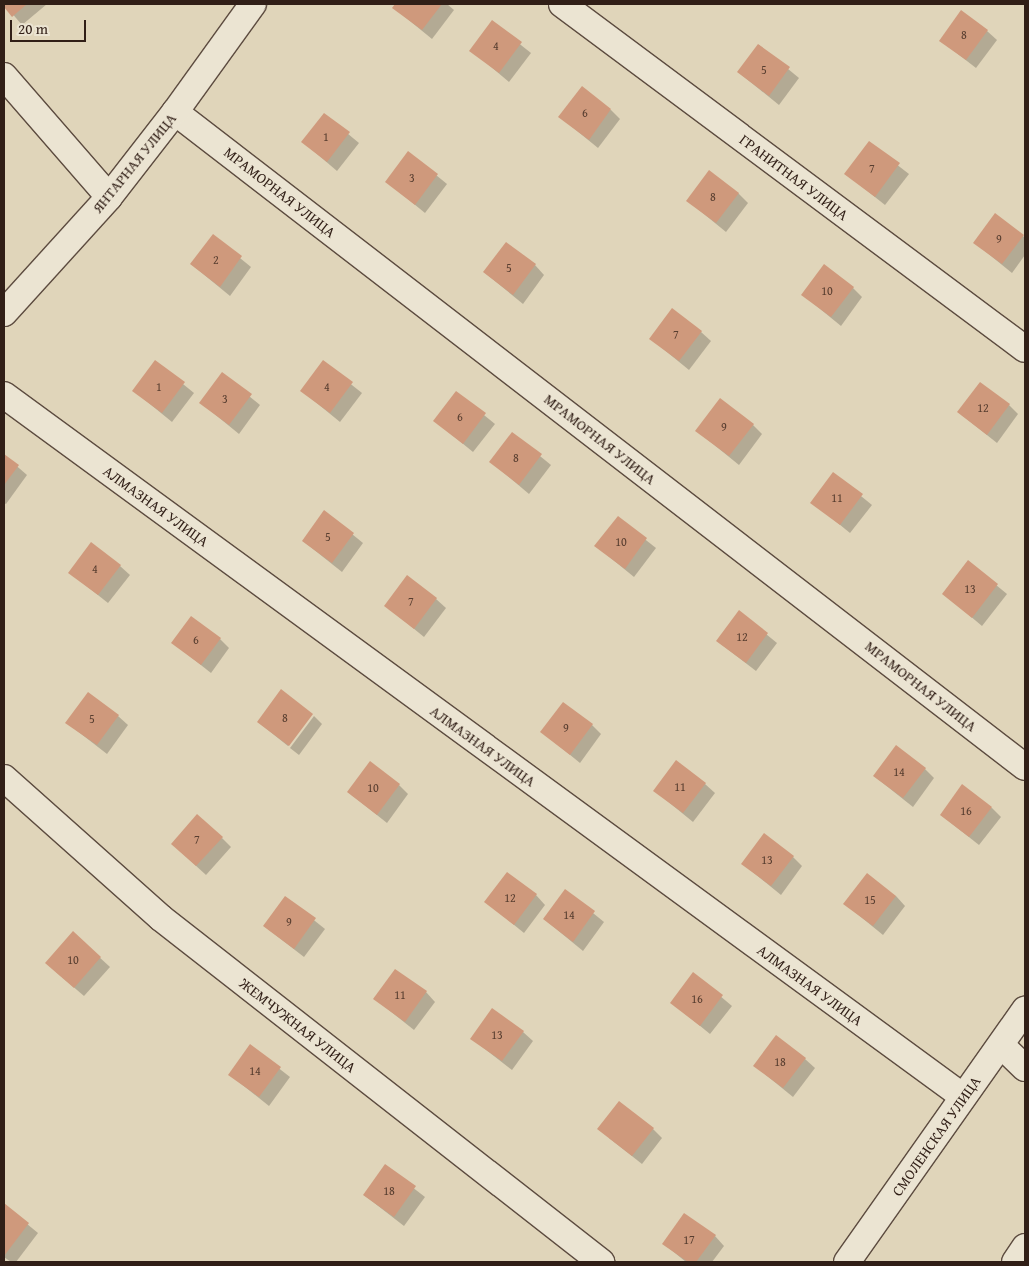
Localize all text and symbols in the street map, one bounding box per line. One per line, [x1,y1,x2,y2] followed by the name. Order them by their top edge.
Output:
[12,10,89,42] scale bar
[18,18,48,39] text: 20 m
[961,28,967,42] house number: 8
[493,39,499,53] house number: 4
[761,63,767,77] house number: 5
[582,106,588,120] house number: 6
[88,110,180,216] street label: ЯНТАРНАЯ УЛИЦА
[323,130,329,144] house number: 1
[736,130,852,224] street label: ГРАНИТНАЯ УЛИЦА
[221,143,339,241] street label: МРАМОРНАЯ УЛИЦА
[869,162,875,176] house number: 7
[409,171,415,185] house number: 3
[710,190,716,204] house number: 8
[996,232,1002,246] house number: 9
[213,253,219,267] house number: 2
[506,261,512,275] house number: 5
[821,284,833,298] house number: 10
[673,328,679,342] house number: 7
[156,380,162,394] house number: 1
[324,380,330,394] house number: 4
[541,390,659,488] street label: МРАМОРНАЯ УЛИЦА
[222,392,228,406] house number: 3
[977,401,989,415] house number: 12
[457,410,463,424] house number: 6
[721,420,727,434] house number: 9
[513,451,519,465] house number: 8
[100,462,212,550] street label: АЛМАЗНАЯ УЛИЦА
[831,491,843,505] house number: 11
[325,530,331,544] house number: 5
[615,535,627,549] house number: 10
[92,562,98,576] house number: 4
[964,582,976,596] house number: 13
[408,595,414,609] house number: 7
[736,630,748,644] house number: 12
[193,633,199,647] house number: 6
[862,637,980,735] street label: МРАМОРНАЯ УЛИЦА
[427,702,539,790] street label: АЛМАЗНАЯ УЛИЦА
[282,711,288,725] house number: 8
[89,712,95,726] house number: 5
[563,721,569,735] house number: 9
[893,765,905,779] house number: 14
[674,780,686,794] house number: 11
[367,781,379,795] house number: 10
[960,804,972,818] house number: 16
[194,833,200,847] house number: 7
[761,853,773,867] house number: 13
[504,891,516,905] house number: 12
[864,893,876,907] house number: 15
[563,908,575,922] house number: 14
[286,915,292,929] house number: 9
[754,941,866,1029] street label: АЛМАЗНАЯ УЛИЦА
[67,953,79,967] house number: 10
[236,974,360,1076] street label: ЖЕМЧУЖНАЯ УЛИЦА
[394,988,406,1002] house number: 11
[691,992,703,1006] house number: 16
[491,1028,503,1042] house number: 13
[774,1055,786,1069] house number: 18
[249,1064,261,1078] house number: 14
[888,1073,984,1199] street label: СМОЛЕНСКАЯ УЛИЦА
[383,1184,395,1198] house number: 18
[683,1233,695,1247] house number: 17

